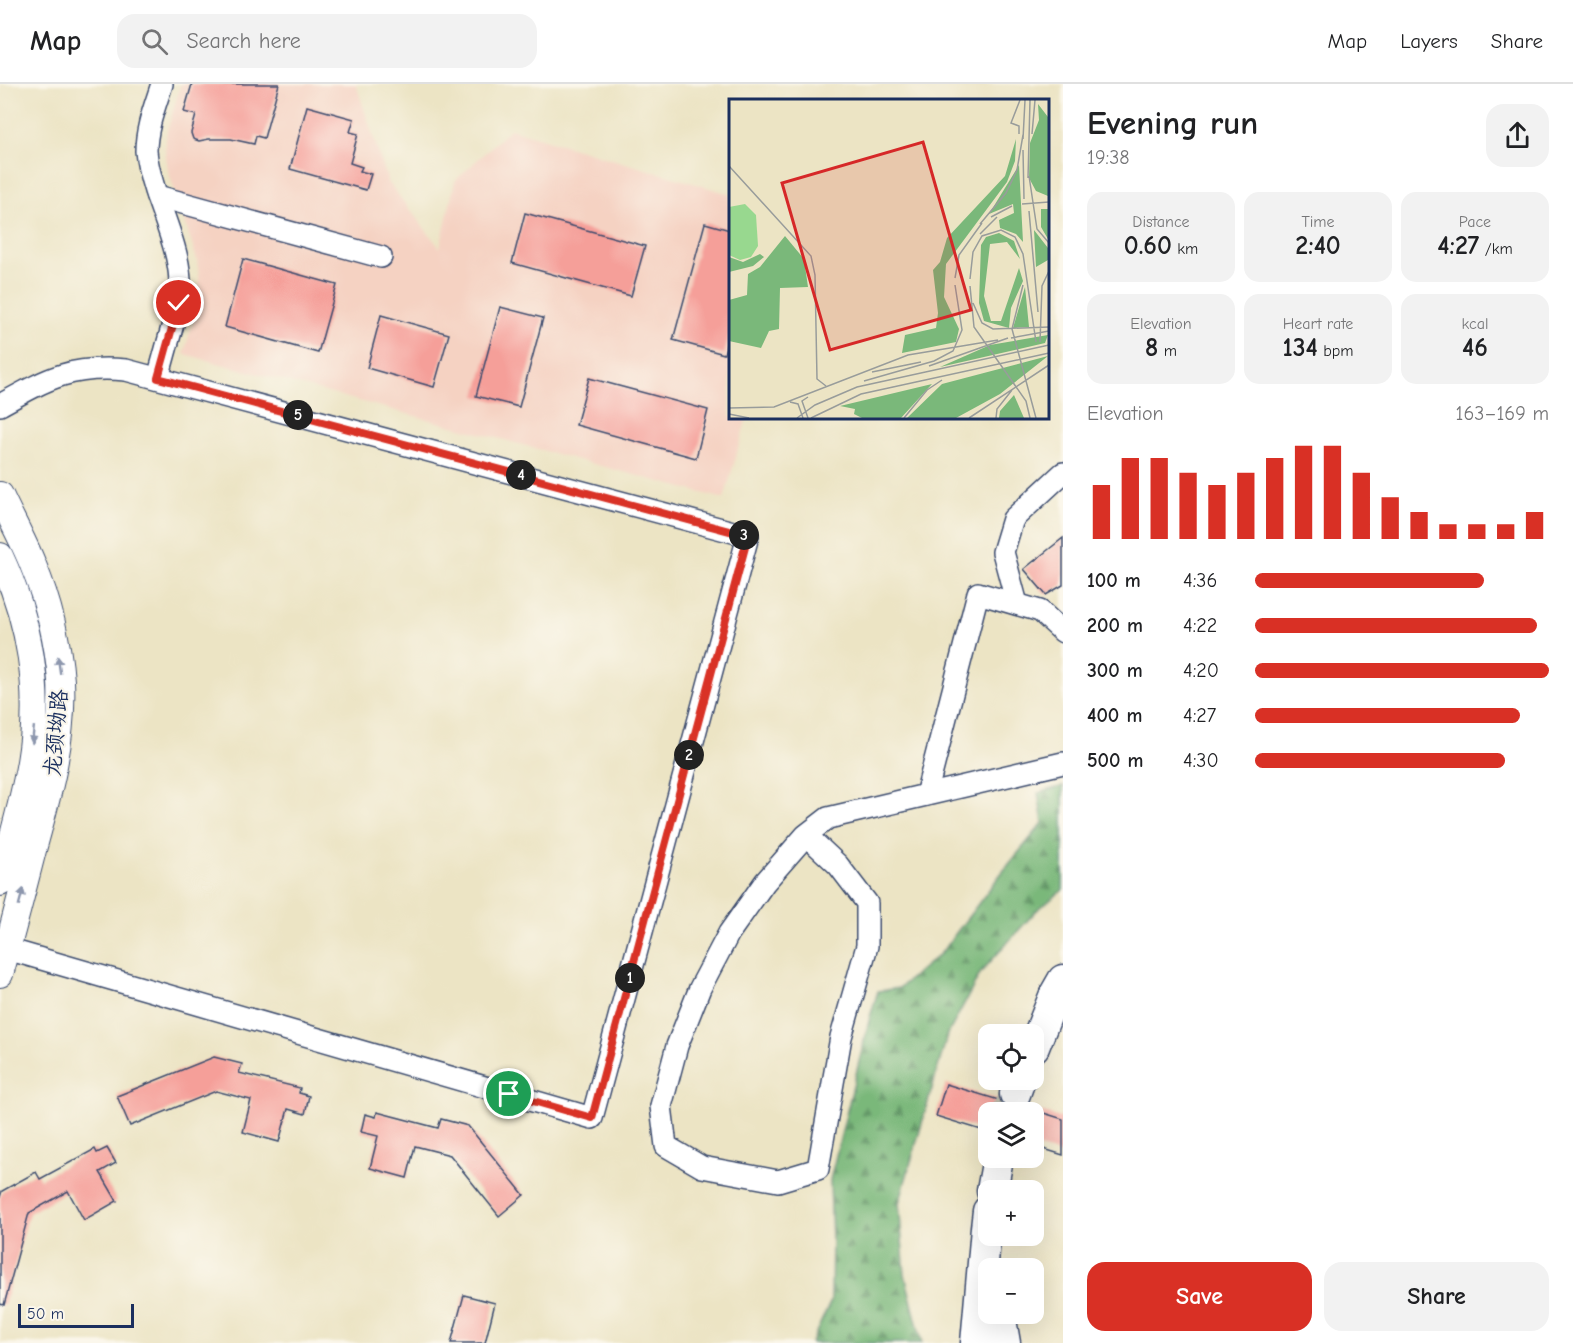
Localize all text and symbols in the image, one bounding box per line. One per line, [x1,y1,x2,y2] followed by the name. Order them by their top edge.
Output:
[117,14,537,68] search box
[30,25,81,57] text: Map
[138,25,171,58] icon: search
[186,28,301,54] text: Search here
[1328,29,1367,53] text: Map
[1400,29,1458,53] text: Layers
[1491,29,1543,53] text: Share
[729,99,1048,418] inset map
[1087,104,1258,142] text: Evening run
[1486,104,1549,167] button: share
[1087,146,1130,169] text: 19:38
[1132,213,1190,231] text: Distance
[1301,213,1335,231] text: Time
[1459,213,1491,231] text: Pace
[1124,231,1172,261] text: 0.60
[1295,231,1341,261] text: 2:40
[1437,231,1479,261] text: 4:27
[1172,240,1198,258] text: km
[1479,240,1513,258] text: /km
[153,277,204,328] pin
[162,286,195,319] icon: check
[1130,315,1192,333] text: Elevation
[1283,315,1353,333] text: Heart rate
[1462,315,1488,333] text: kcal
[1145,333,1158,363] text: 8
[1283,333,1318,363] text: 134
[1462,333,1488,363] text: 46
[1158,342,1177,360] text: m
[1318,342,1353,360] text: bpm
[283,400,313,430] pin: 5
[1087,402,1164,425] text: Elevation
[1456,402,1549,425] text: 163–169 m
[294,406,302,424] text: 5
[506,460,536,490] pin: 4
[517,466,525,484] text: 4
[729,520,759,550] pin: 3
[740,526,748,544] text: 3
[1087,569,1141,592] text: 100 m
[1183,569,1217,592] text: 4:36
[1087,614,1143,637] text: 200 m
[1183,614,1217,637] text: 4:22
[54,656,63,675] one-way arrow
[1087,659,1143,682] text: 300 m
[1183,659,1219,682] text: 4:20
[39,688,73,778] street label: 龙颈坳路
[1087,704,1142,727] text: 400 m
[1183,704,1216,727] text: 4:27
[28,726,38,745] one-way arrow
[674,740,704,770] pin: 2
[685,746,693,764] text: 2
[1087,749,1144,772] text: 500 m
[1183,749,1219,772] text: 4:30
[16,888,26,907] one-way arrow
[615,963,645,993] pin: 1
[627,969,633,987] text: 1
[978,1024,1044,1324] map controls
[978,1024,1044,1090] button: locate
[483,1068,534,1119] pin
[492,1077,525,1110] icon: arrive
[978,1102,1044,1168] button: layers
[978,1180,1044,1246] button: +
[978,1258,1044,1324] button: −
[1087,1262,1312,1331] button: Save
[1324,1262,1549,1331] button: Share
[18,1301,134,1328] scale bar
[27,1305,64,1323] text: 50 m

